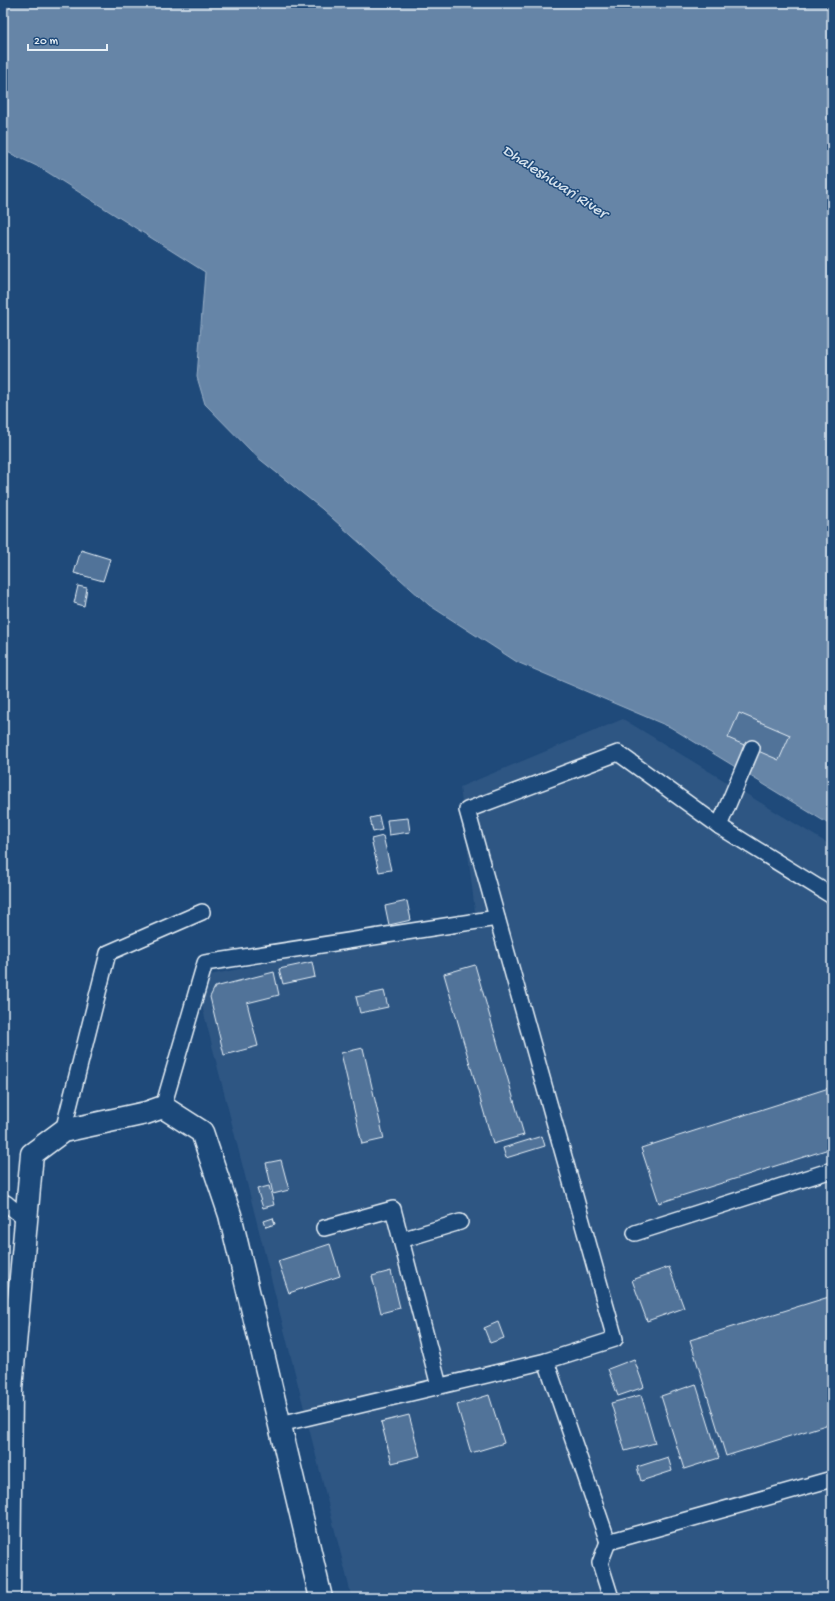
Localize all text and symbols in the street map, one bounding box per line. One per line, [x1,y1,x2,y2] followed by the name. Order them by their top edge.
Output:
[28,26,107,52] scale bar
[34,35,59,49] text: 20 m
[498,142,613,226] water label: Dhaleshwari River

